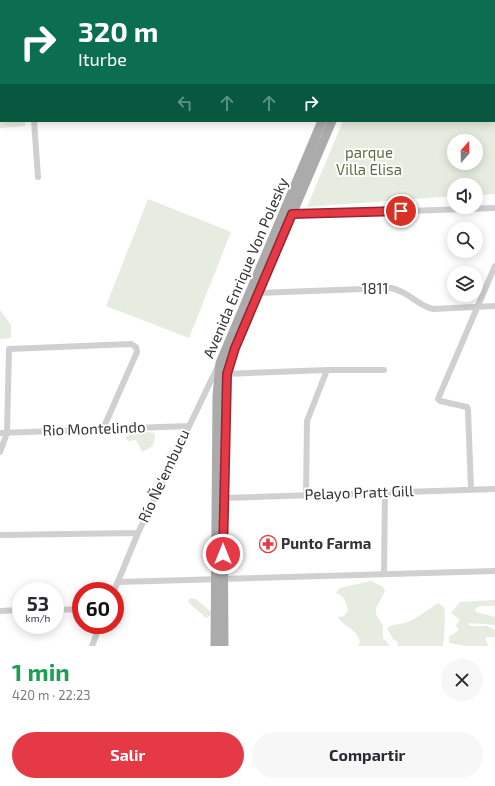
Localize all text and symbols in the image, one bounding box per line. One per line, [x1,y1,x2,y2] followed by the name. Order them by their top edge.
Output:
[78,14,159,48] text: 320 m
[12,16,64,68] icon: right
[78,48,127,70] text: Iturbe
[174,92,196,114] icon: left
[216,92,238,114] icon: ahead
[258,92,280,114] icon: ahead
[300,92,322,114] icon: right
[447,134,483,170] north arrow
[447,134,483,302] map controls
[336,143,402,178] park label: parque Villa Elisa
[199,174,291,361] street label: Avenida Enrique Von Polesky
[447,178,483,214] button: sound
[384,194,418,228] pin
[390,200,412,222] icon: arrive
[447,222,483,258] button: search
[447,266,483,302] button: layers
[361,279,389,297] street label: 1811
[42,417,146,439] street label: Rio Montelindo
[134,426,192,525] street label: Río Ñe'embucu
[304,481,414,503] street label: Pelayo Pratt Gill
[202,533,244,575] position arrow
[258,534,278,554] pharmacy icon: Punto Farma
[281,534,371,552] place label: Punto Farma
[72,582,124,634] speed limit sign: 60
[27,591,49,615] text: 53
[26,612,50,624] text: km/h
[12,657,70,686] text: 1 min
[441,659,483,701] button: close
[12,687,91,703] text: 420 m · 22:23
[12,732,244,778] button: Salir
[252,732,483,778] button: Compartir

